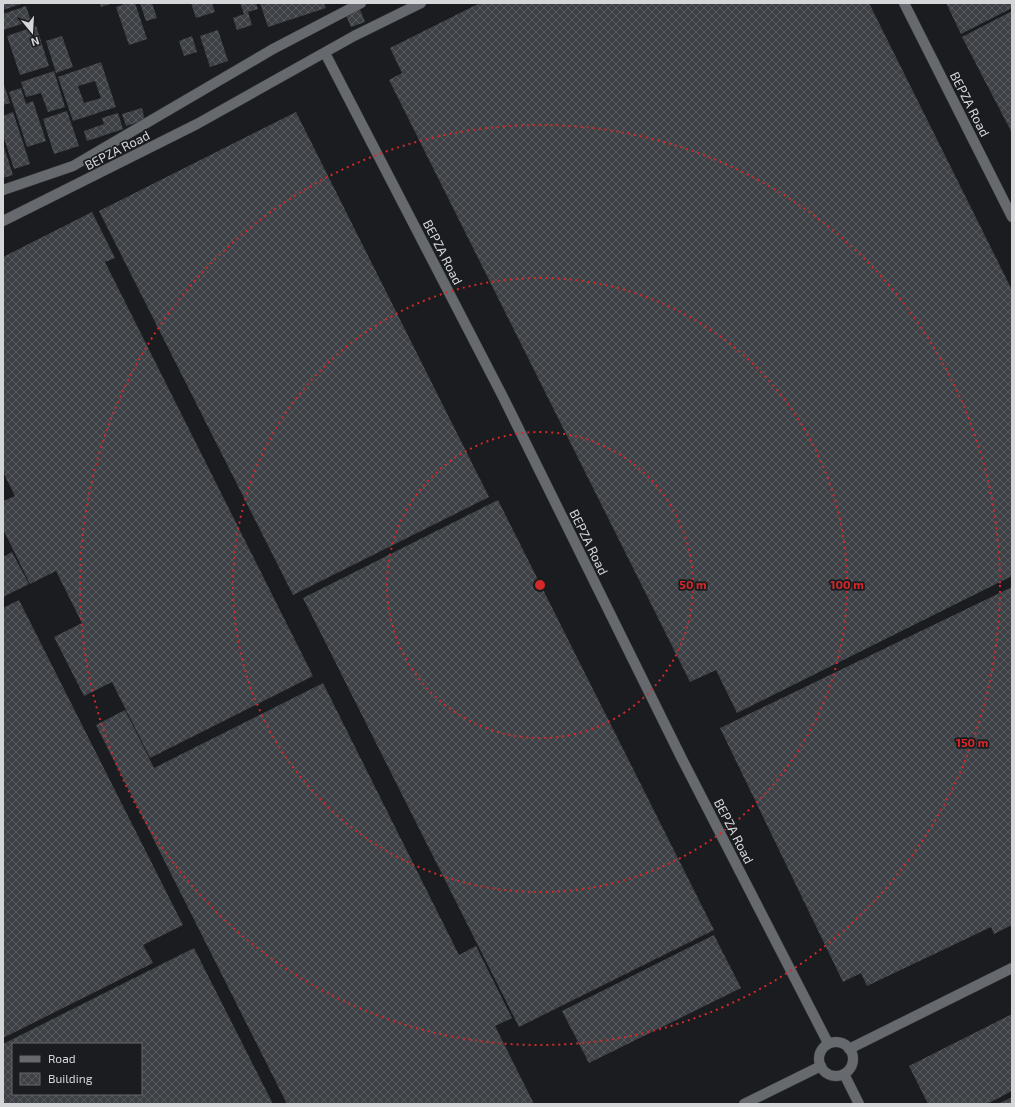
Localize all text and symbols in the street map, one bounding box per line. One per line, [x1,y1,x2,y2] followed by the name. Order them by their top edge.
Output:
[12,12,52,52] north arrow
[29,35,41,49] text: N
[947,69,993,139] street label: BEPZA Road
[82,127,152,173] street label: BEPZA Road
[420,217,466,287] street label: BEPZA Road
[566,507,612,577] street label: BEPZA Road
[679,577,707,591] text: 50 m
[830,577,864,591] text: 100 m
[533,578,547,592] centre of rings
[956,735,988,749] text: 150 m
[711,796,757,866] street label: BEPZA Road
[12,1043,142,1095] legend
[48,1051,76,1065] text: Road
[48,1071,93,1085] text: Building

